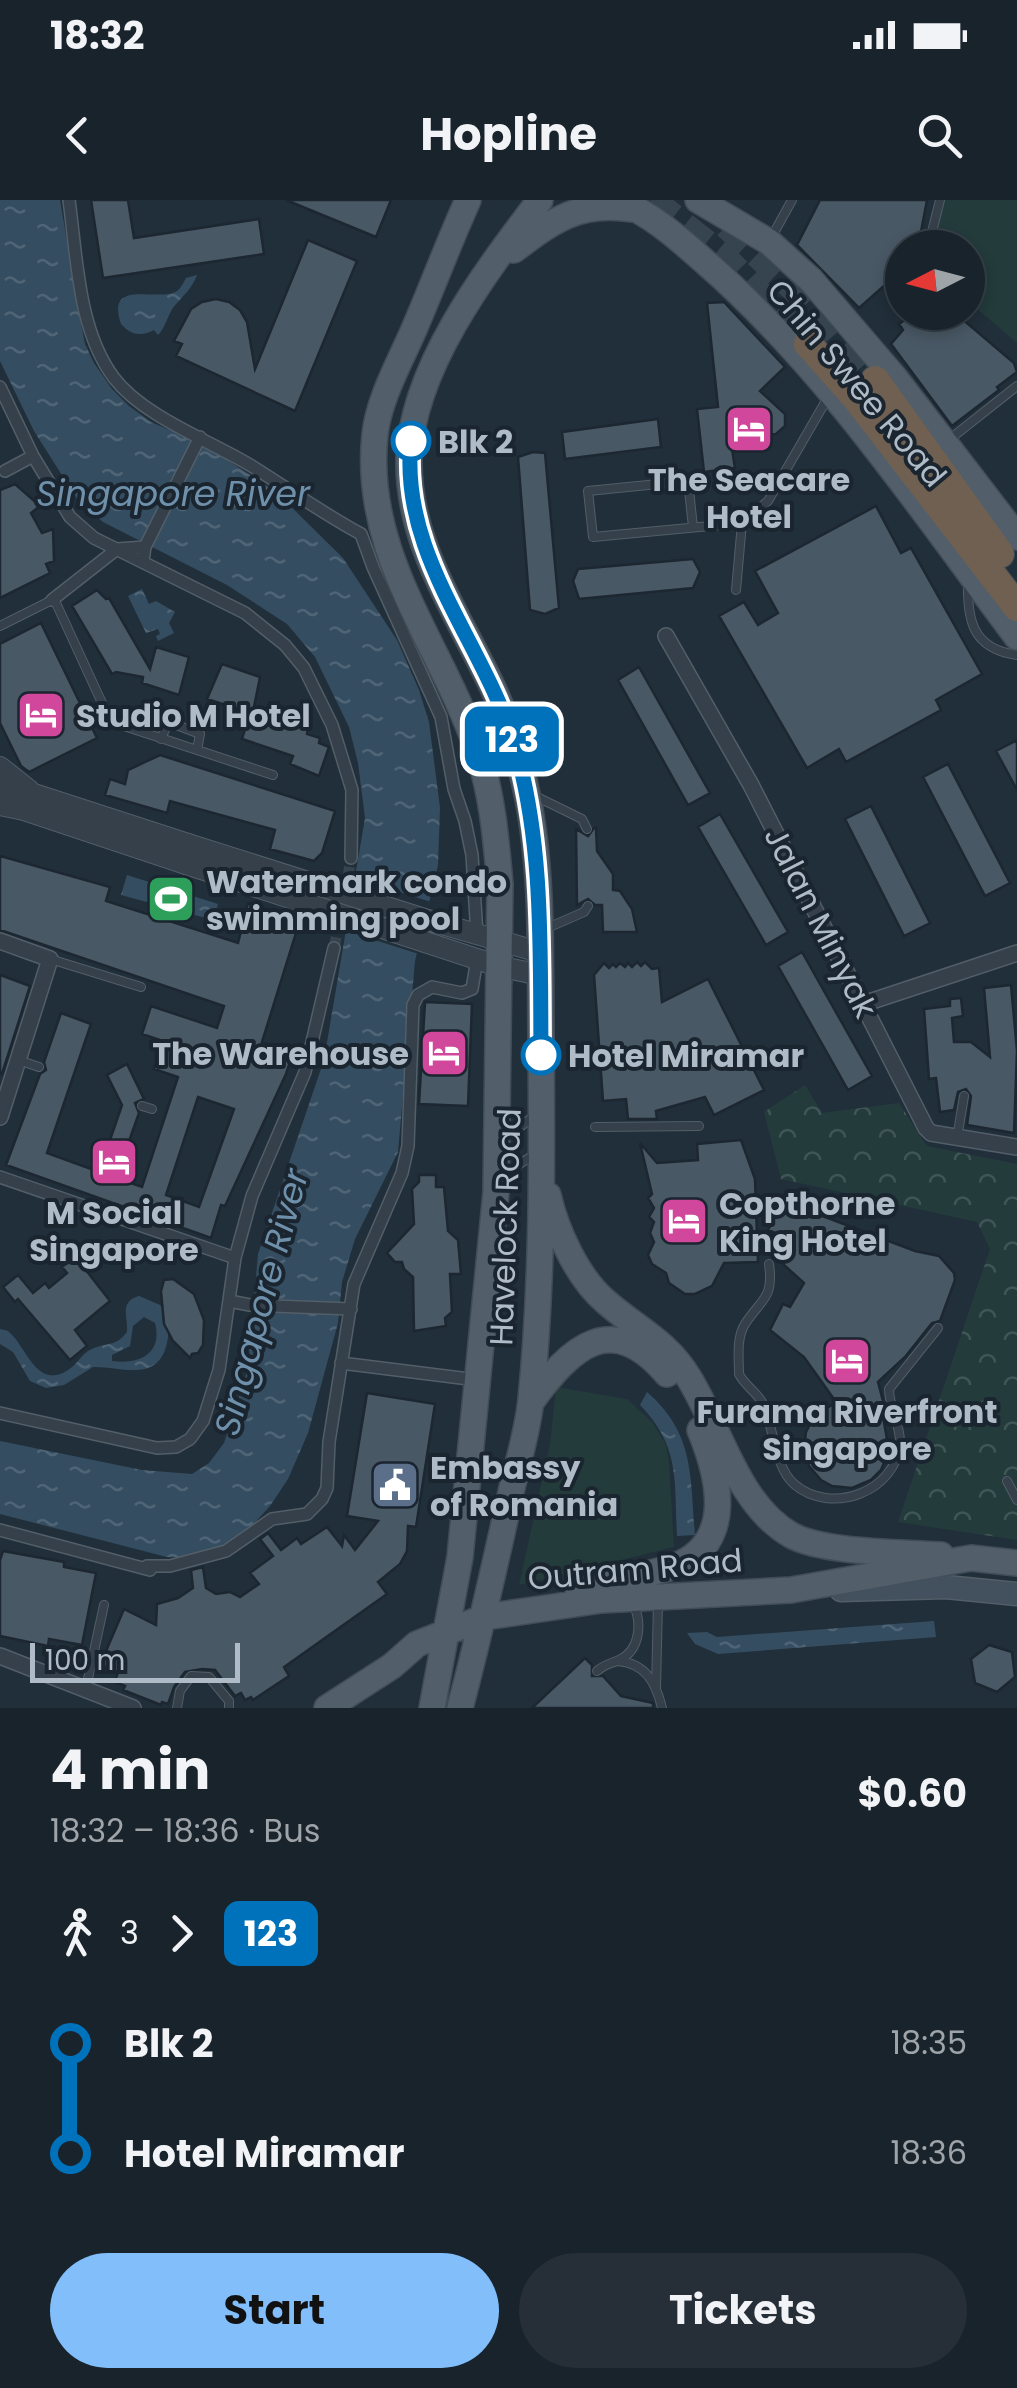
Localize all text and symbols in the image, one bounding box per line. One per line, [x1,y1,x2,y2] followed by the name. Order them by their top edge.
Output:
[50,9,144,62] text: 18:32
[420,103,597,166] text: Hopline
[50,108,105,163] icon: back
[912,108,967,163] icon: search
[885,230,985,330] north arrow
[885,230,985,330] map controls
[757,270,957,496] street label: Chin Swee Road
[723,403,775,455] hotel icon: The Seacare Hotel
[438,419,513,464] place label: Blk 2
[392,422,430,460] marker: Blk 2
[648,457,850,539] place label: The Seacare Hotel
[36,469,311,518] water label: Singapore River
[15,689,67,741] hotel icon: Studio M Hotel
[76,693,311,738] place label: Studio M Hotel
[454,706,570,772] line badge: 123
[485,715,539,764] text: 123
[753,819,889,1026] street label: Jalan Minyak
[206,859,507,941] place label: Watermark condo swimming pool
[145,873,197,925] sports icon: Watermark condo swimming pool
[418,1027,470,1079] hotel icon: The Warehouse
[152,1031,409,1076] place label: The Warehouse
[568,1033,805,1078] place label: Hotel Miramar
[522,1036,560,1074] marker: Hotel Miramar
[478,1107,532,1347] street label: Havelock Road
[88,1136,140,1188] hotel icon: M Social Singapore
[202,1162,320,1441] water label: Singapore River
[719,1181,895,1263] place label: Copthorne King Hotel
[29,1190,199,1272] place label: M Social Singapore
[658,1195,710,1247] hotel icon: Copthorne King Hotel
[821,1335,873,1387] hotel icon: Furama Riverfront Singapore
[697,1389,997,1471] place label: Furama Riverfront Singapore
[430,1445,618,1527] place label: Embassy of Romania
[369,1459,421,1511] public building icon: Embassy of Romania
[526,1537,744,1601] street label: Outram Road
[30,1638,240,1682] scale bar
[45,1641,125,1680] text: 100 m
[50,1731,210,1808] text: 4 min
[858,1767,967,1820] text: $0.60
[50,1808,320,1853] text: 18:32 – 18:36 · Bus
[50,1906,105,1961] icon: walk
[154,1906,209,1961] icon: forward
[244,1909,298,1958] text: 123
[120,1910,139,1955] text: 3
[124,2017,214,2070] text: Blk 2
[891,2020,967,2065] text: 18:35
[124,2127,405,2180] text: Hotel Miramar
[891,2130,967,2175] text: 18:36
[50,2253,499,2368] button: Start
[519,2253,967,2368] button: Tickets

